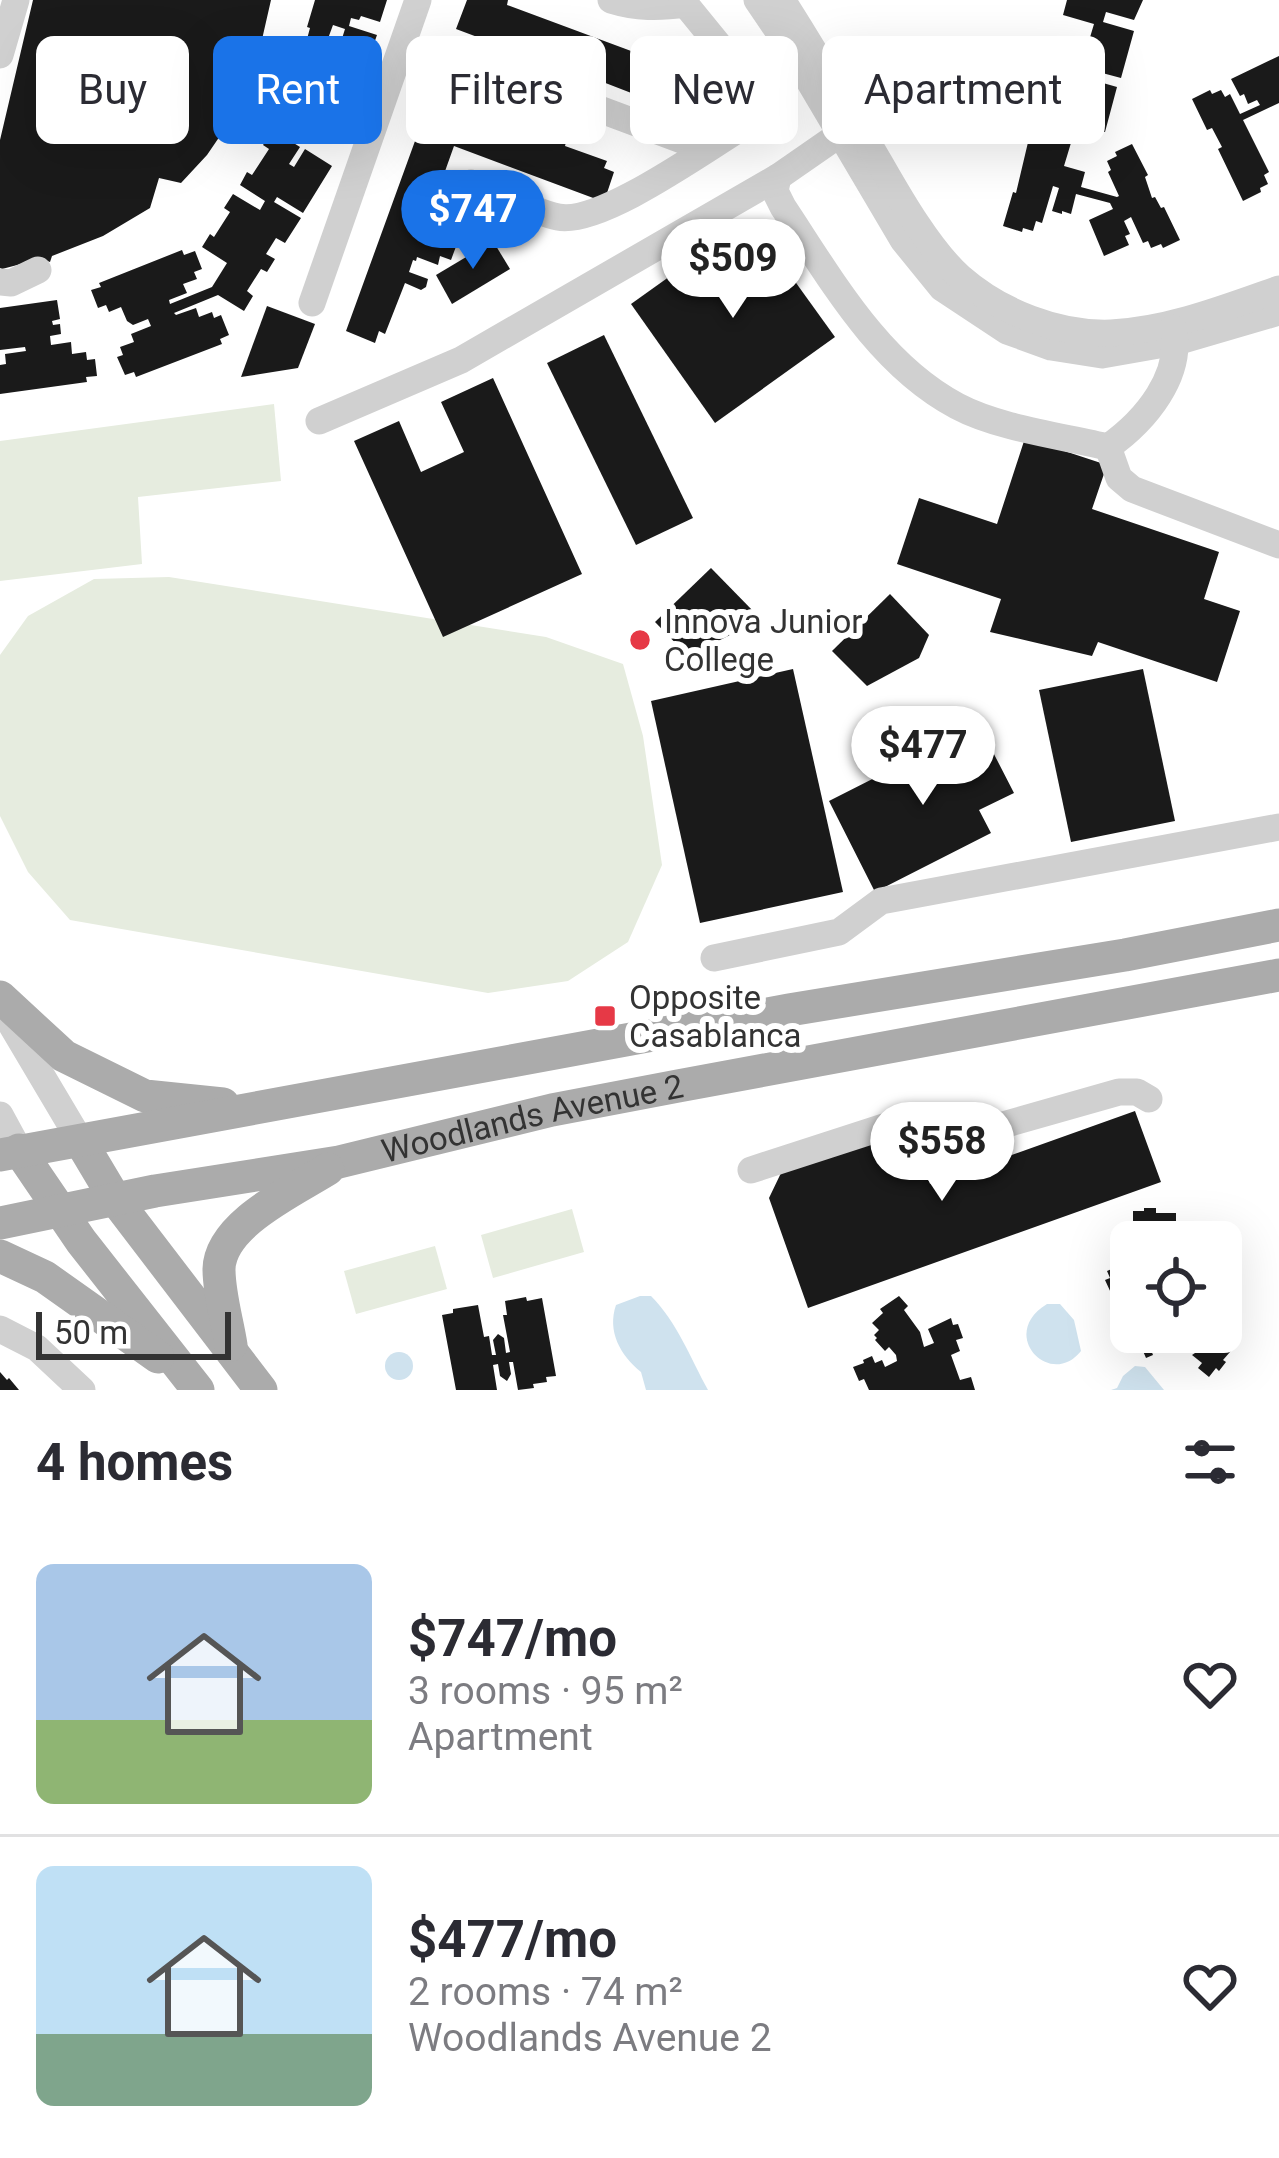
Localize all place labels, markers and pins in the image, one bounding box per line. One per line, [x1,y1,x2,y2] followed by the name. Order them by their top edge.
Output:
[402,170,544,272] pin: $747
[662,219,804,321] pin: $509
[664,602,863,679] place label: Innova Junior College
[627,627,653,653] marker: Innova Junior College
[852,706,994,808] pin: $477
[629,978,801,1055] place label: Opposite Casablanca
[592,1003,618,1029] marker: Opposite Casablanca
[871,1102,1013,1204] pin: $558

